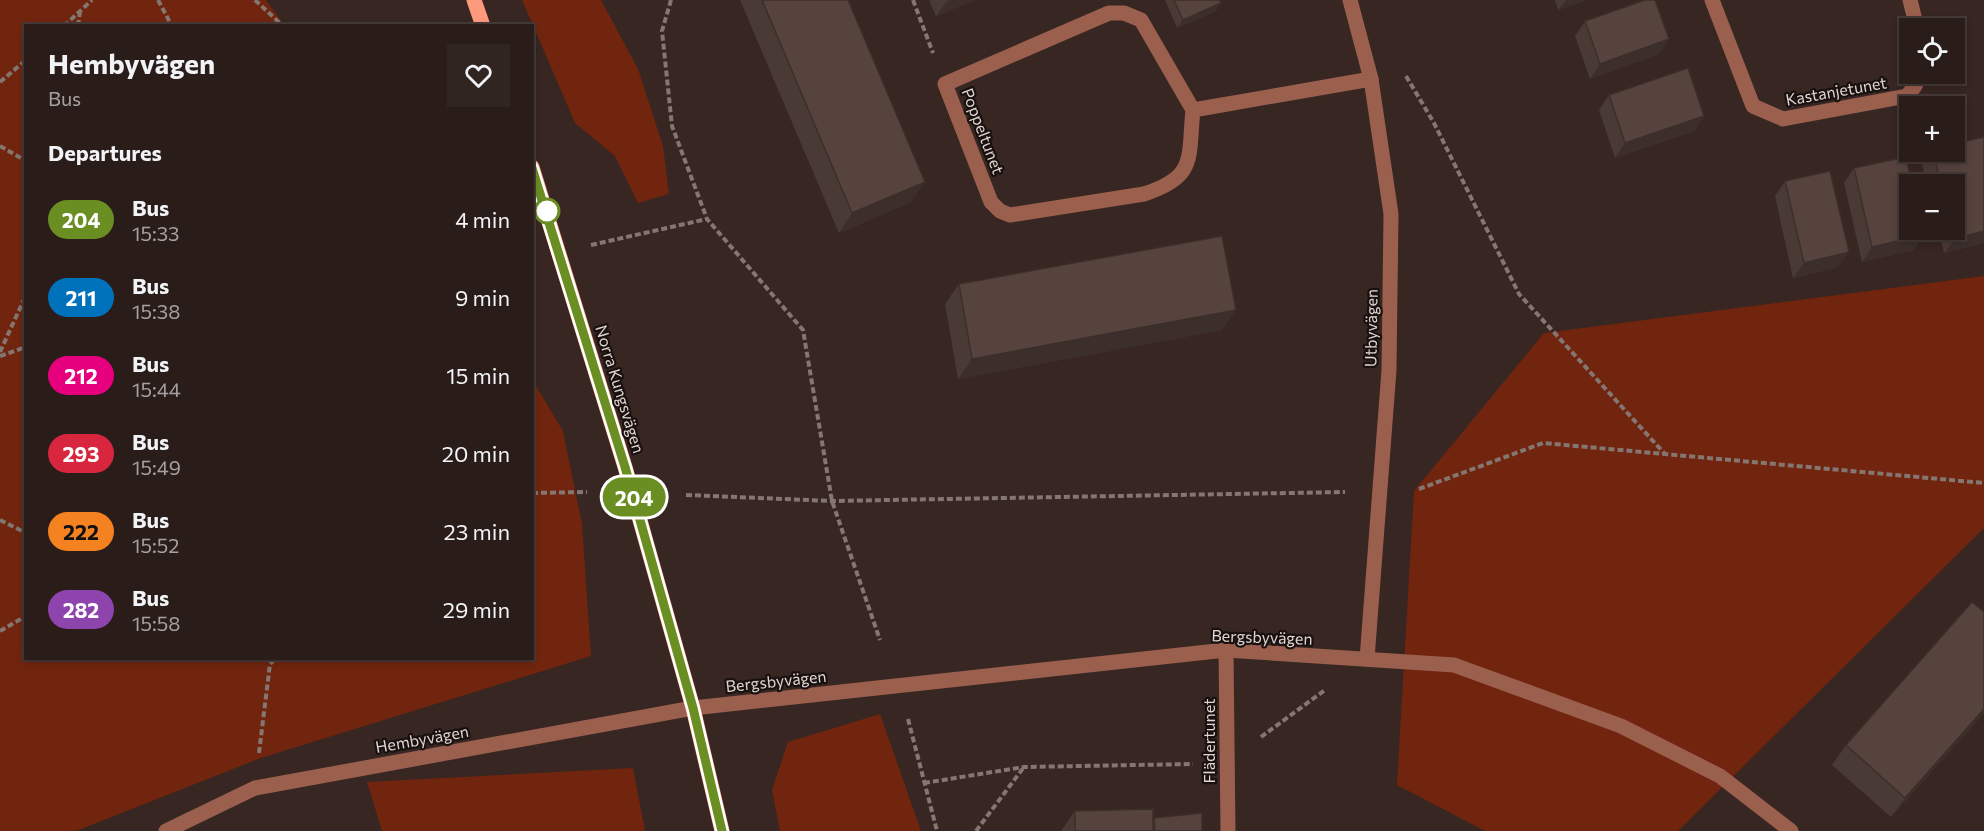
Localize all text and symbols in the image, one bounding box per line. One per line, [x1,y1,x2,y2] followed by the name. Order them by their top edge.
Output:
[1899,18,1965,240] map controls
[1899,18,1965,84] button: locate
[447,44,510,107] button: heart
[48,46,215,80] text: Hembyvägen
[1784,72,1888,109] street label: Kastanjetunet
[958,85,1009,177] street label: Poppeltunet
[48,86,81,110] text: Bus
[1899,96,1965,162] button: +
[48,139,162,166] text: Departures
[1899,174,1965,240] button: −
[132,194,169,221] text: Bus
[534,198,560,224] unlabelled marker
[455,206,510,233] text: 4 min
[62,207,100,232] text: 204
[132,221,180,245] text: 15:33
[132,272,169,299] text: Bus
[455,284,510,311] text: 9 min
[66,285,96,310] text: 211
[1360,289,1381,367] street label: Utbyvägen
[132,299,180,323] text: 15:38
[592,323,649,455] street label: Norra Kungsvägen
[132,350,169,377] text: Bus
[446,362,510,389] text: 15 min
[64,363,98,388] text: 212
[132,377,181,401] text: 15:44
[132,428,169,455] text: Bus
[442,440,510,467] text: 20 min
[63,441,99,466] text: 293
[132,455,181,479] text: 15:49
[600,478,668,516] line badge: 204
[615,485,653,510] text: 204
[132,506,169,533] text: Bus
[444,518,510,545] text: 23 min
[63,519,99,544] text: 222
[132,533,179,557] text: 15:52
[132,584,169,611] text: Bus
[443,596,510,623] text: 29 min
[63,597,99,622] text: 282
[132,611,180,635] text: 15:58
[1211,625,1313,648] street label: Bergsbyvägen
[725,666,827,695] street label: Bergsbyvägen
[1199,698,1218,784] street label: Flädertunet
[374,721,470,756] street label: Hembyvägen

